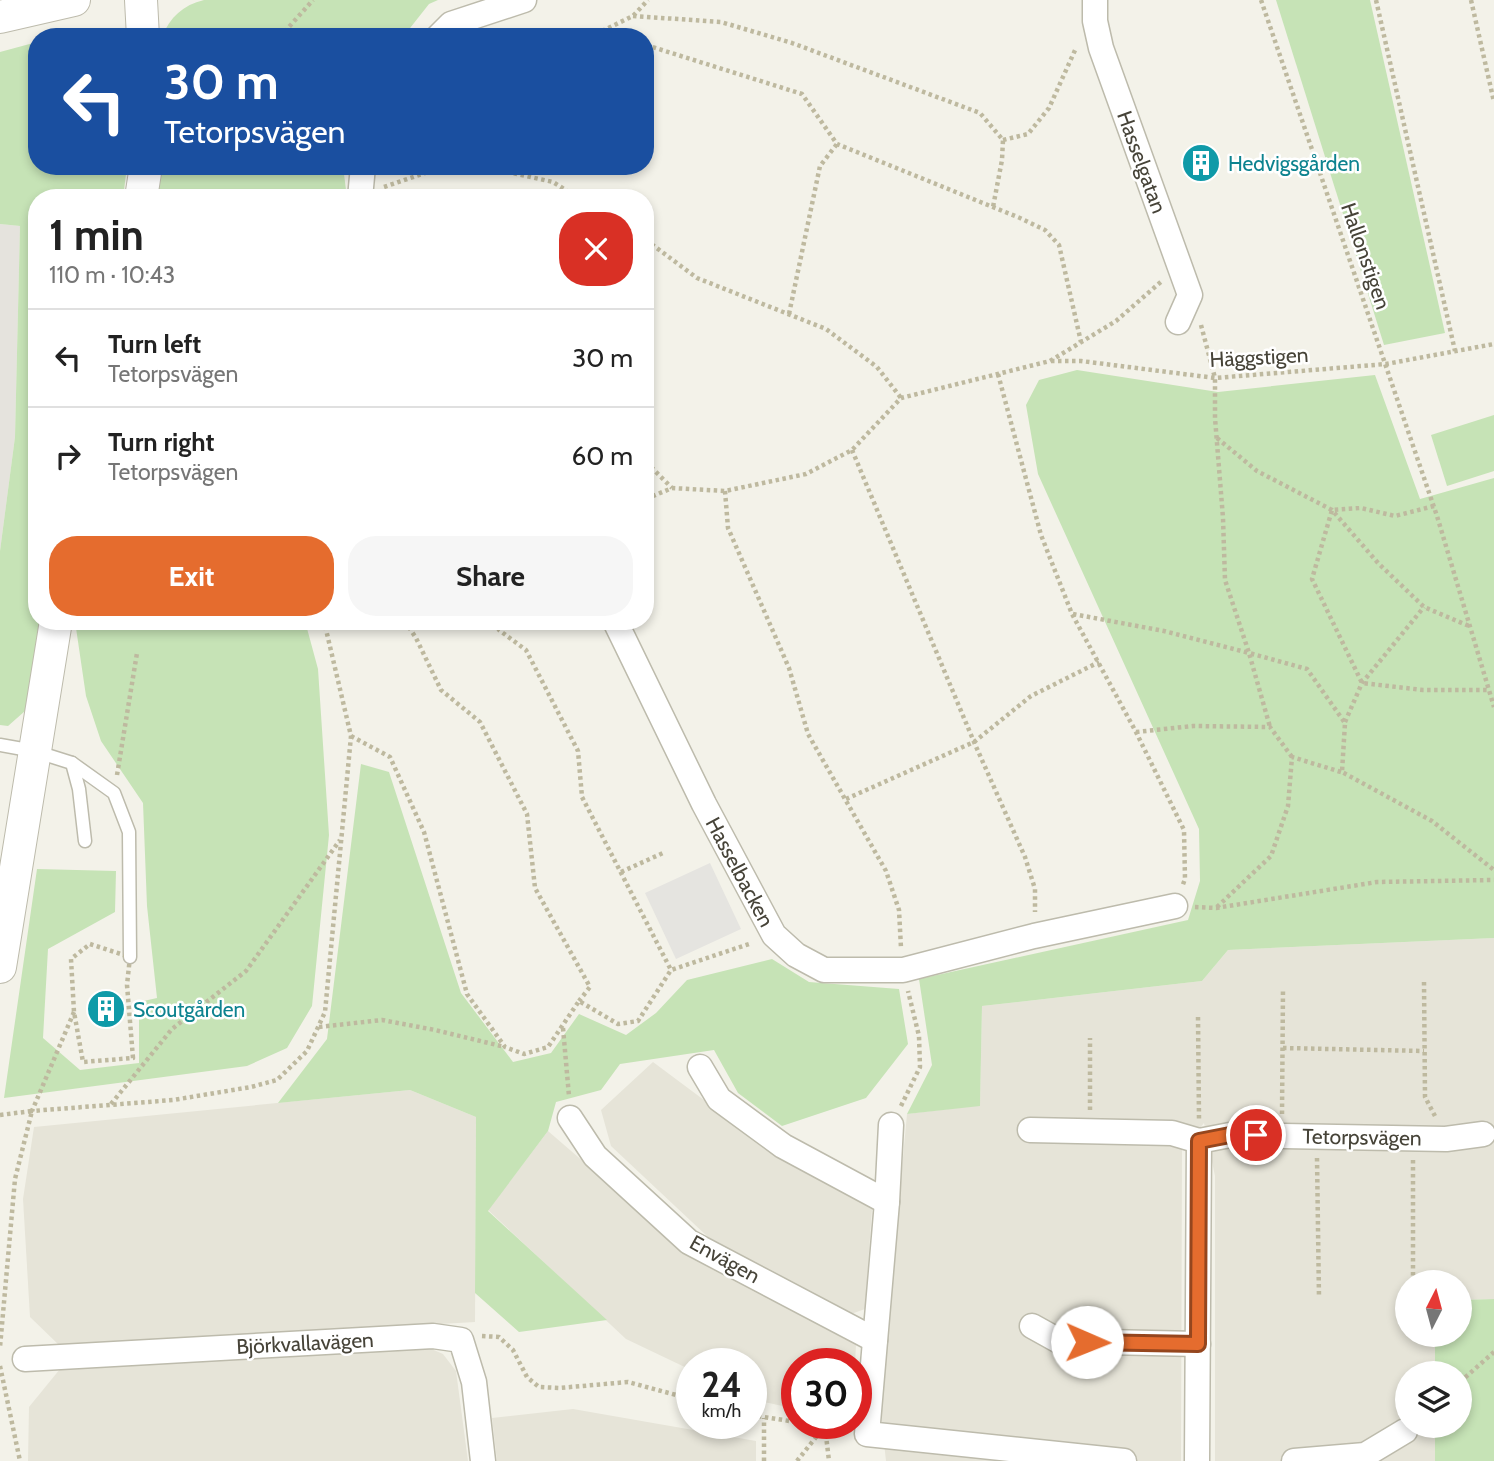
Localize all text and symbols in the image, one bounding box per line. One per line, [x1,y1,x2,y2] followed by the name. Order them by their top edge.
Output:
[164,52,279,111] text: 30 m
[49,56,140,147] icon: left
[1112,107,1172,217] street label: Hasselgatan
[164,112,345,151] text: Tetorpsvägen
[1180,142,1222,184] building icon: Hedvigsgården
[1228,151,1360,176] place label: Hedvigsgården
[1336,199,1396,313] street label: Hallonstigen
[49,209,144,261] text: 1 min
[559,212,633,286] button: close
[49,261,175,289] text: 110 m · 10:43
[108,328,201,360] text: Turn left
[49,339,87,377] icon: left
[572,342,633,374] text: 30 m
[1209,342,1309,372] street label: Häggstigen
[108,360,238,388] text: Tetorpsvägen
[108,426,214,458] text: Turn right
[49,437,87,475] icon: right
[571,440,633,472] text: 60 m
[108,458,238,486] text: Tetorpsvägen
[49,536,334,616] button: Exit
[348,536,633,616] button: Share
[701,813,779,931] street label: Hasselbacken
[85,988,127,1030] building icon: Scoutgården
[133,997,245,1022] place label: Scoutgården
[1226,1105,1286,1165] pin
[1237,1116,1275,1154] icon: arrive
[1302,1123,1422,1151] street label: Tetorpsvägen
[686,1230,764,1288] street label: Envägen
[1395,1270,1472,1348] north arrow
[1395,1270,1472,1438] map controls
[1050,1305,1124,1379] position arrow
[236,1327,374,1360] street label: Björkvallavägen
[781,1348,872,1439] speed limit sign: 30
[1395,1361,1472,1438] button: layers
[701,1363,742,1406] text: 24
[702,1400,741,1422] text: km/h

